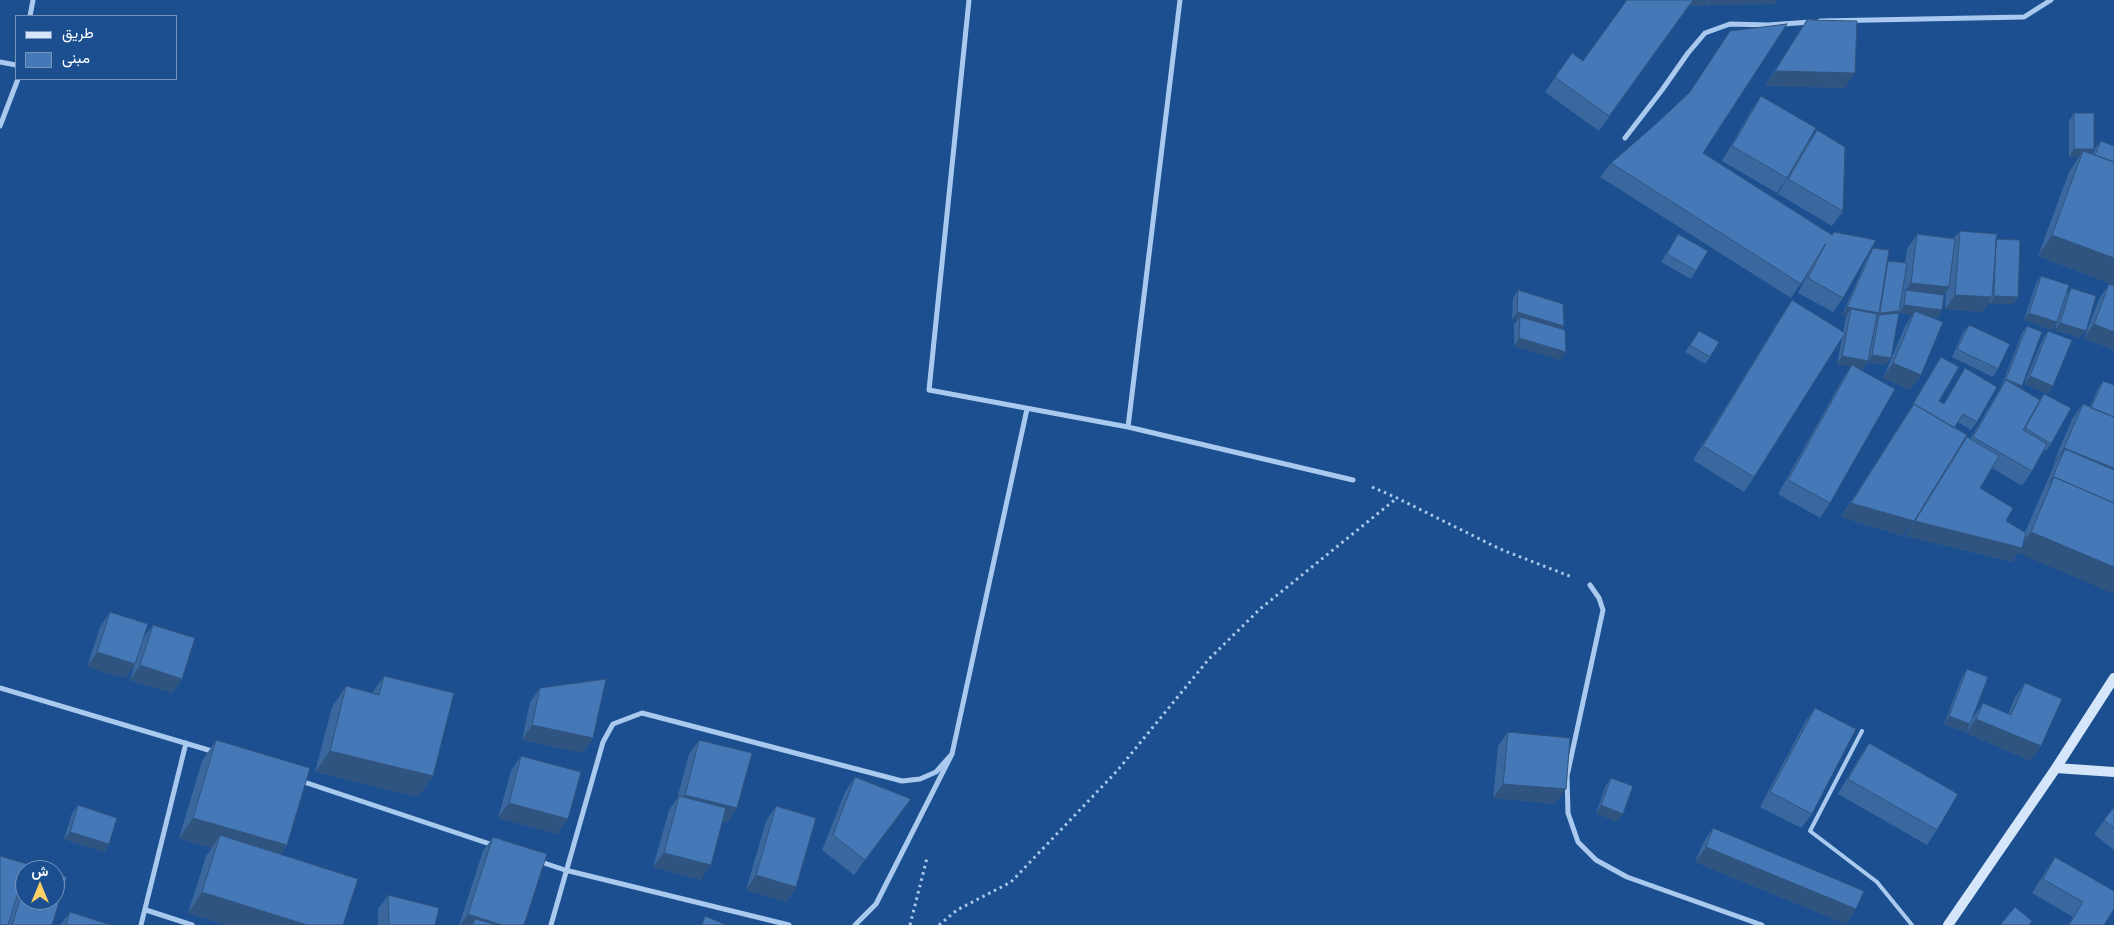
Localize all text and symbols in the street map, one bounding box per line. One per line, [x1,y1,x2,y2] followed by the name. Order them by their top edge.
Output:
[15,15,178,80] legend
[62,24,94,41] text: طريق
[62,49,90,66] text: مبنى
[15,860,65,910] north arrow
[32,863,48,879] text: ش

